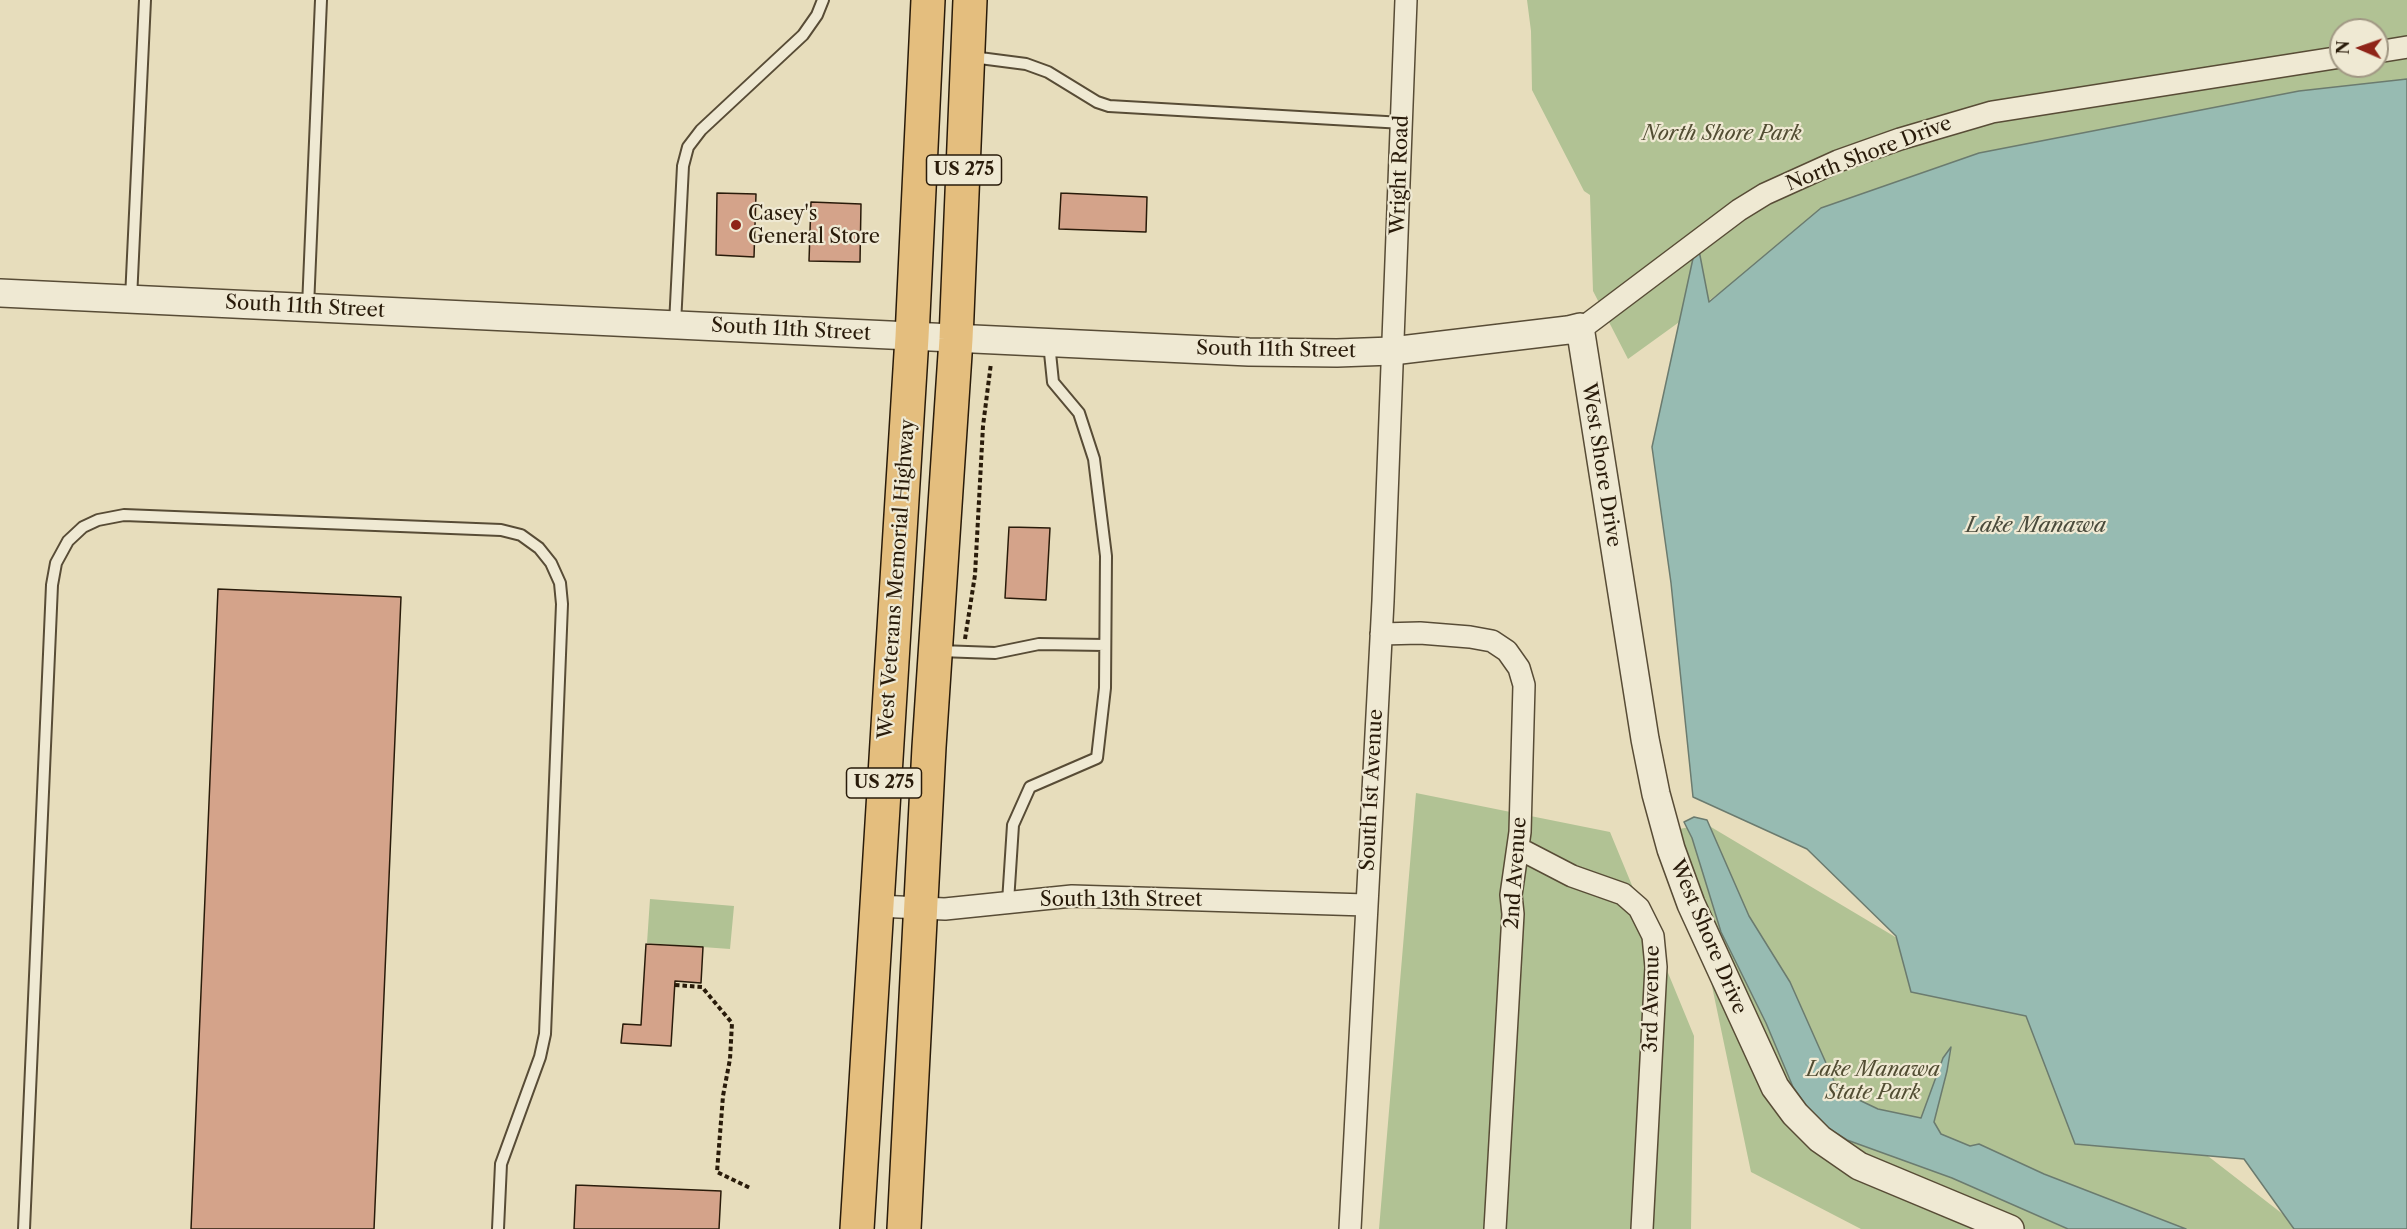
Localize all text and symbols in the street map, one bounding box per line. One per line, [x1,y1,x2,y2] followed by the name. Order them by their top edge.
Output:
[2329,18,2389,78] north arrow
[2333,40,2353,55] text: N
[1783,111,1955,197] street label: North Shore Drive
[1386,115,1414,235] street label: Wright Road
[1642,122,1802,146] park label: North Shore Park
[926,155,1002,185] road number: US 275
[748,202,880,249] place label: Casey's General Store
[729,218,743,232] marker: Casey's General Store
[225,291,385,323] street label: South 11th Street
[711,314,871,346] street label: South 11th Street
[1196,337,1356,363] street label: South 11th Street
[1576,381,1626,549] street label: West Shore Drive
[874,418,920,740] street label: West Veterans Memorial Highway
[1966,513,2106,539] water label: Lake Manawa
[1356,708,1388,872] street label: South 1st Avenue
[846,768,922,798] road number: US 275
[1500,816,1532,930] street label: 2nd Avenue
[1665,856,1751,1018] street label: West Shore Drive
[1040,888,1202,912] street label: South 13th Street
[1639,945,1665,1053] street label: 3rd Avenue
[1806,1058,1940,1105] park label: Lake Manawa State Park

